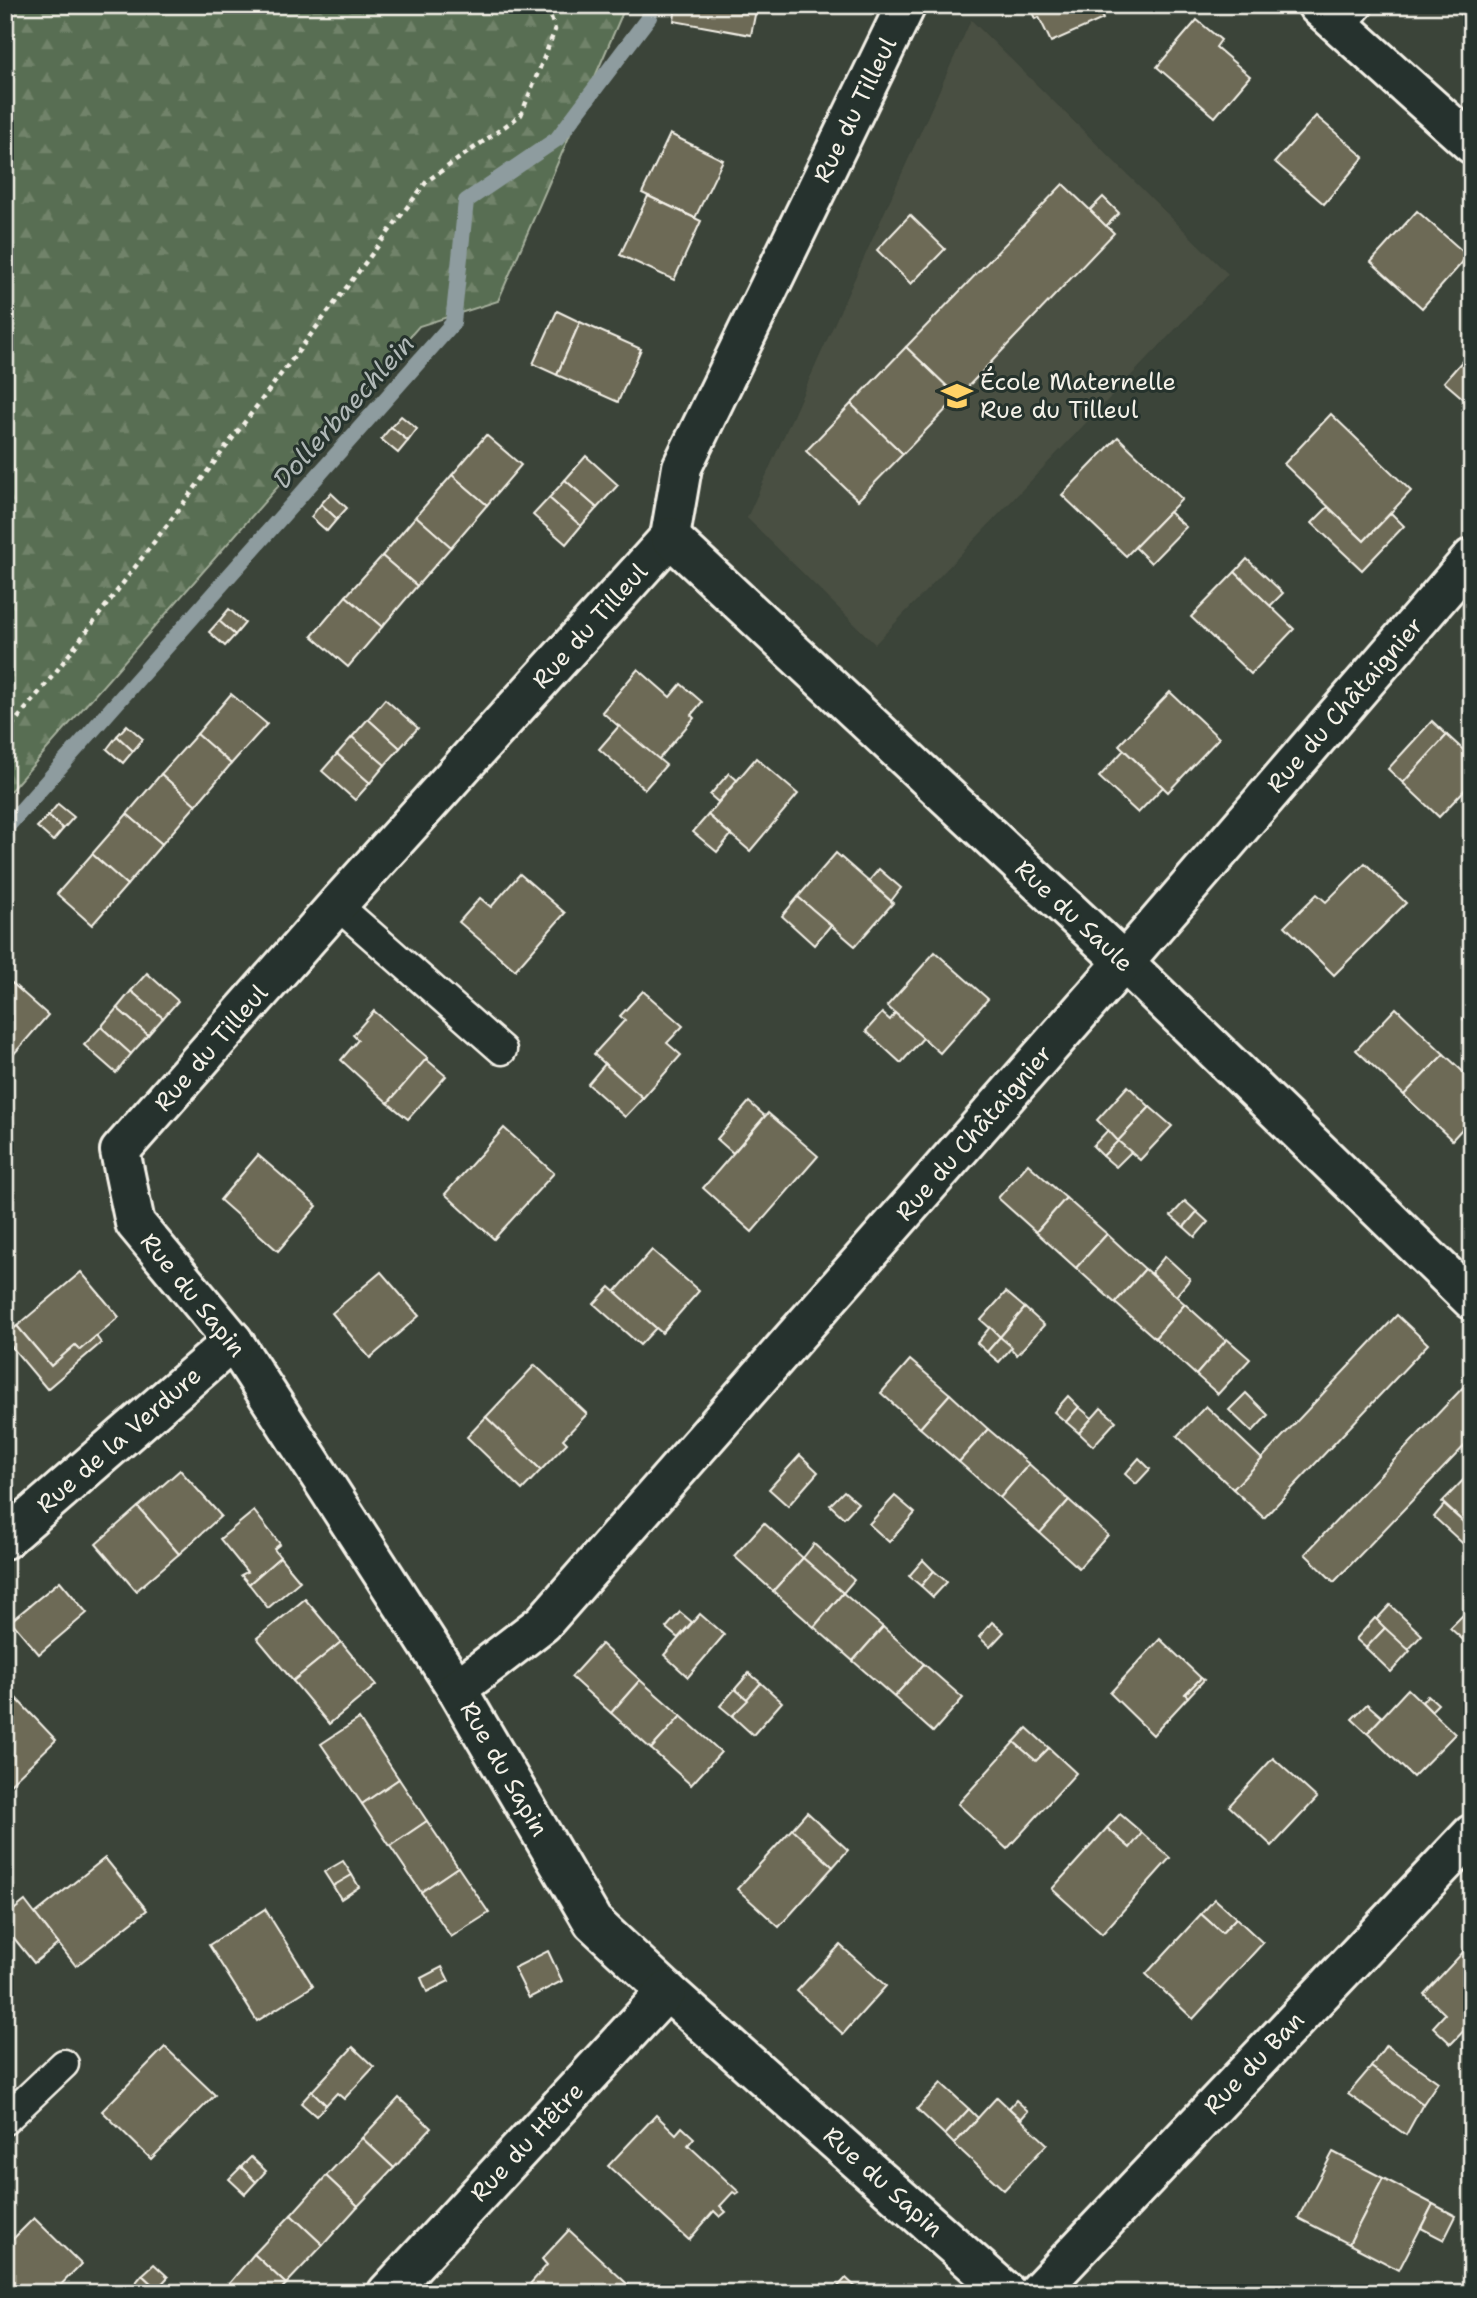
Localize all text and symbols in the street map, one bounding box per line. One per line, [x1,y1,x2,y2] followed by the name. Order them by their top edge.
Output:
[806,31,904,188] street label: Rue du Tilleul
[264,326,422,496] water label: Dollerbaechlein
[980,366,1176,426] place label: École Maternelle Rue du Tilleul
[940,379,974,413] school or university icon: École Maternelle Rue du Tilleul
[525,556,655,696] street label: Rue du Tilleul
[1260,610,1430,800] street label: Rue du Châtaignier
[1008,853,1140,979] street label: Rue du Saule
[147,977,275,1118] street label: Rue du Tilleul
[889,1038,1059,1228] street label: Rue du Châtaignier
[133,1226,253,1364] street label: Rue du Sapin
[30,1360,208,1520] street label: Rue de la Verdure
[452,1696,556,1842] street label: Rue du Sapin
[1197,2004,1311,2122] street label: Rue du Ban
[463,2075,591,2209] street label: Rue du Hêtre
[816,2120,950,2244] street label: Rue du Sapin

